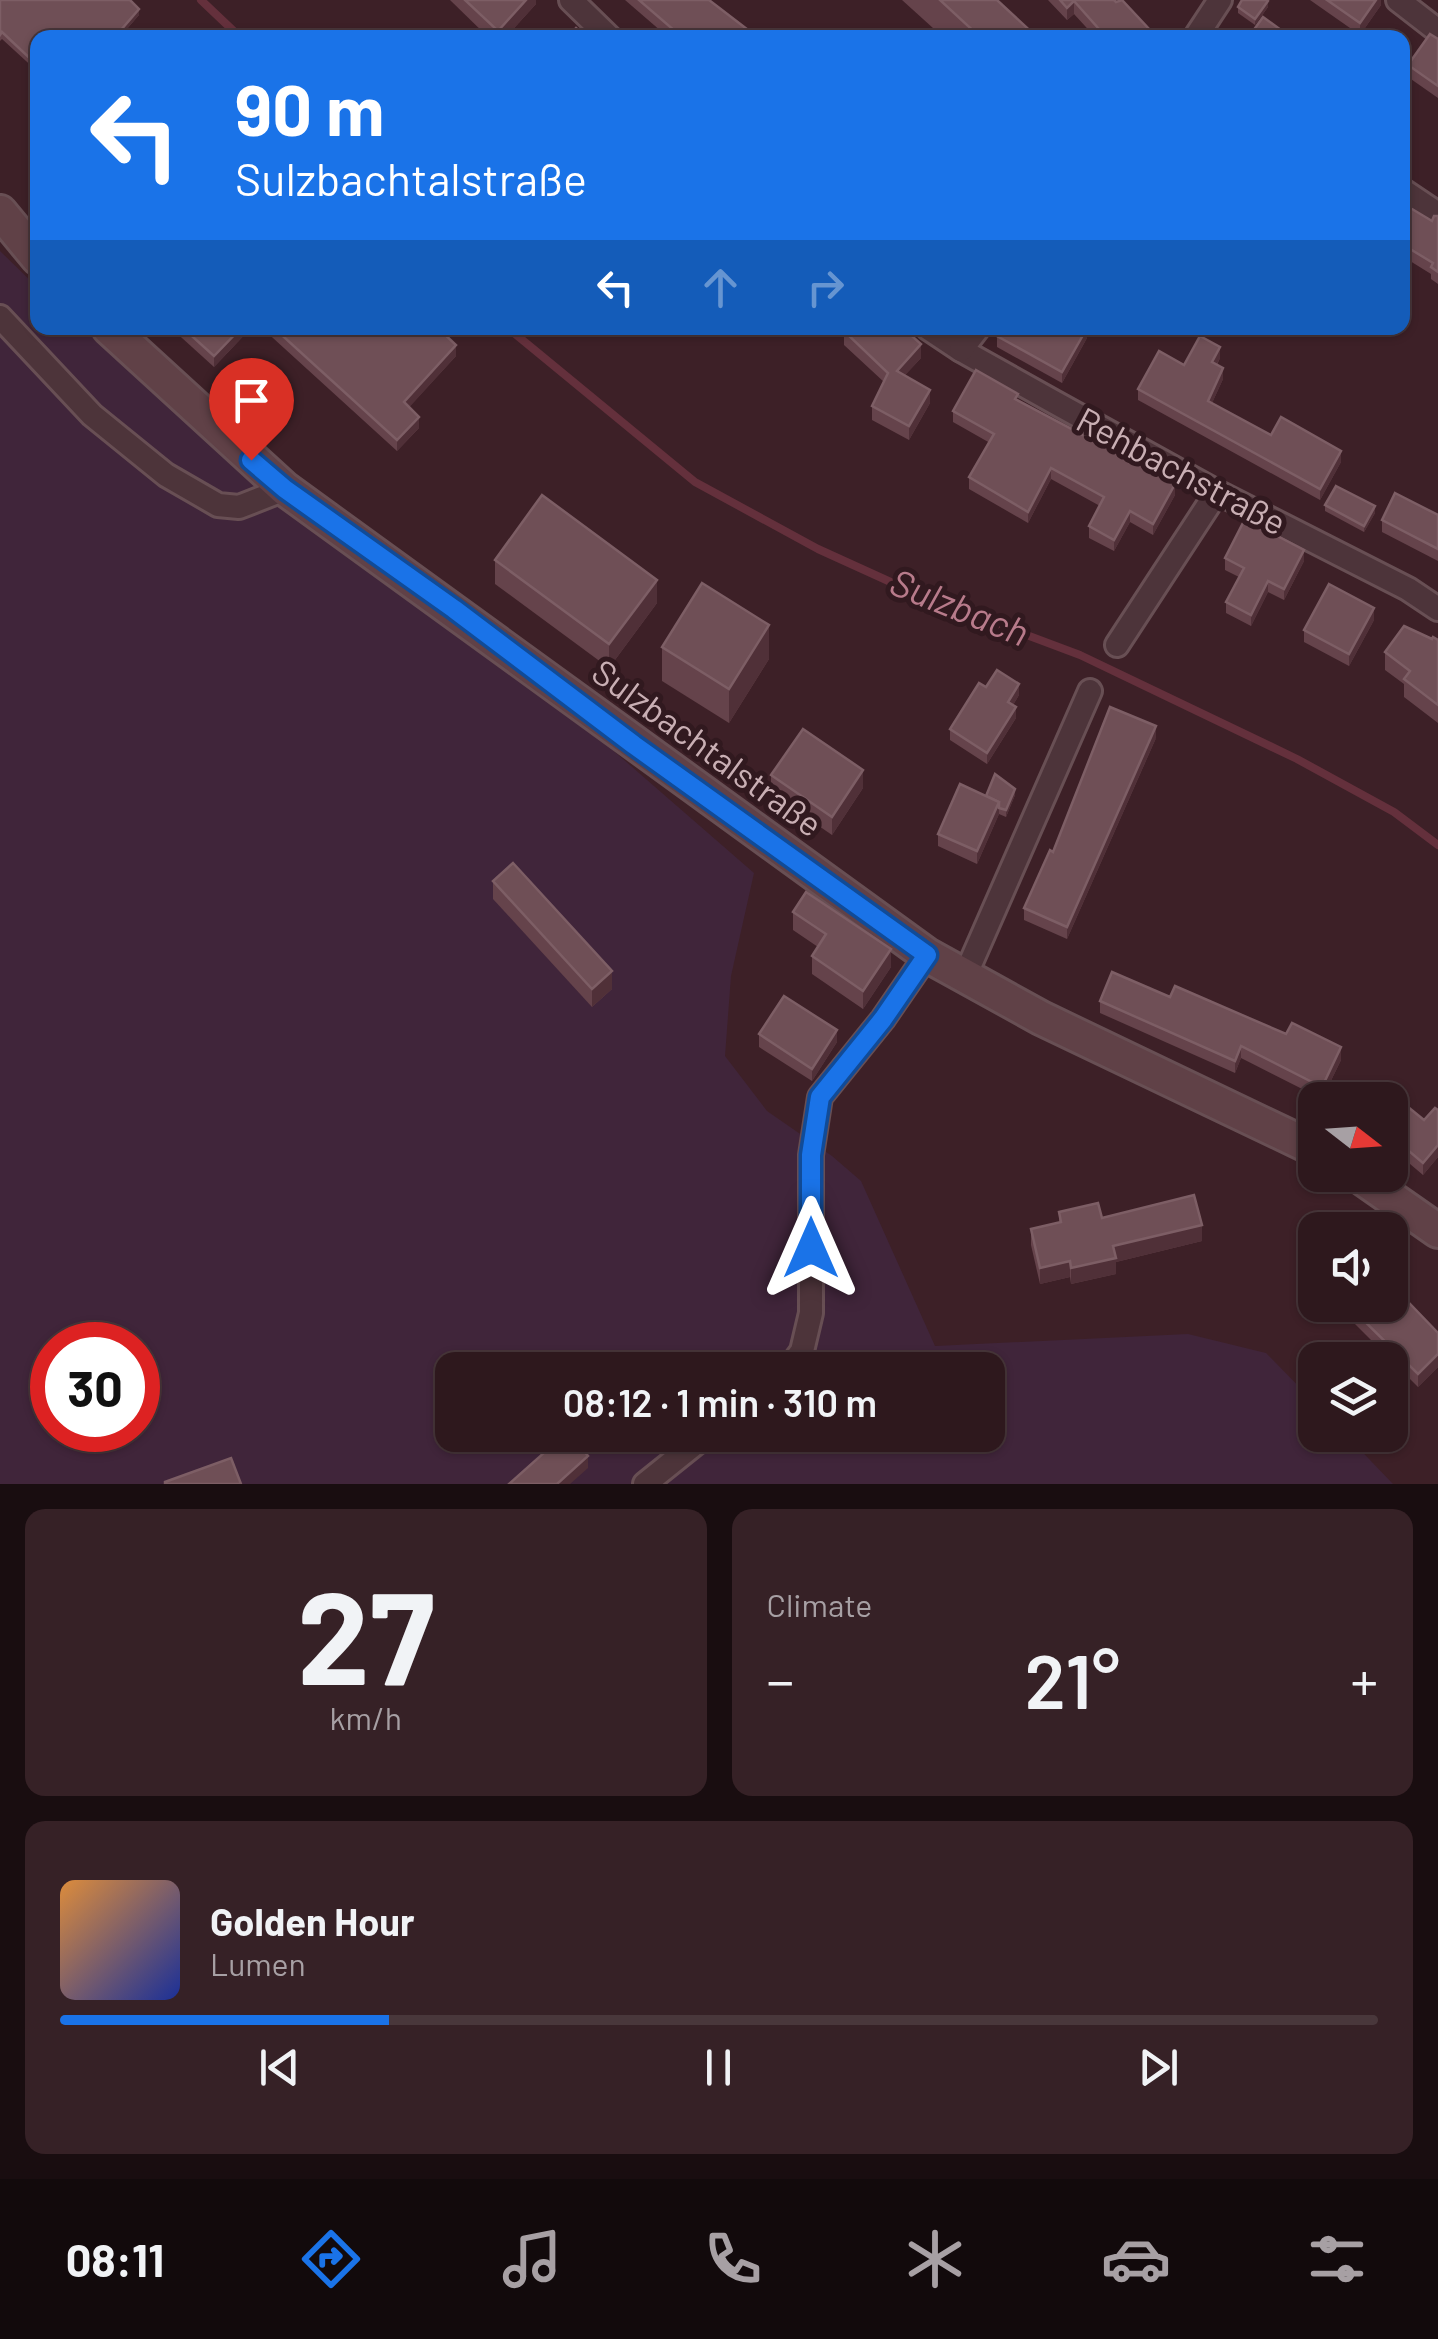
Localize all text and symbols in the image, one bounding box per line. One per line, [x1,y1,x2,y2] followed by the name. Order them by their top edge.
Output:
[235,66,385,150] text: 90 m
[70,70,200,200] icon: left
[235,151,587,205] text: Sulzbachtalstraße
[588,260,643,315] icon: left
[693,260,748,315] icon: ahead
[798,260,853,315] icon: right
[209,358,294,461] pin
[224,373,279,428] icon: arrive
[1070,397,1294,543] street label: Rehbachstraße
[884,557,1036,655] water label: Sulzbach
[585,650,831,844] street label: Sulzbachtalstraße
[1298,1082,1408,1192] north arrow
[1298,1082,1408,1452] map controls
[759,1196,863,1300] position arrow
[1298,1212,1408,1322] button: sound
[30,1322,160,1452] speed limit sign: 30
[1298,1342,1408,1452] button: layers
[563,1379,877,1425] text: 08:12 · 1 min · 310 m
[297,1555,434,1711] text: 27
[767,1585,872,1623] text: Climate
[1025,1634,1120,1724] text: 21°
[767,1646,794,1712] text: −
[1350,1646,1378,1712] text: +
[330,1698,402,1736] text: km/h
[210,1898,415,1944] text: Golden Hour
[210,1944,306,1982] text: Lumen
[252,2040,307,2095] icon: previous
[691,2040,746,2095] icon: pause
[1131,2040,1186,2095] icon: next
[296,2224,366,2294] icon: directions
[497,2224,567,2294] icon: music
[698,2224,768,2294] icon: phone
[900,2224,970,2294] icon: climate
[1101,2224,1171,2294] icon: car
[1302,2224,1372,2294] icon: filters
[66,2232,164,2286] text: 08:11

